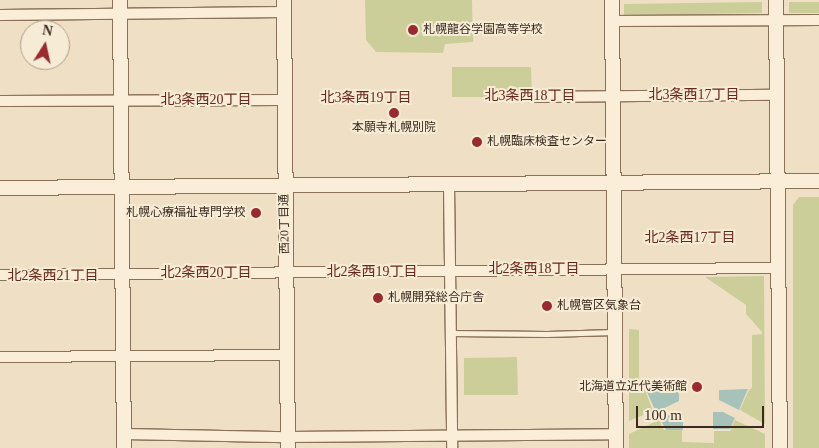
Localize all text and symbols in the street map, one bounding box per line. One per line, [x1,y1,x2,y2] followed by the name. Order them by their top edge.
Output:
[20,20,70,70] north arrow
[41,22,54,39] text: N
[423,23,543,37] place label: 札幌龍谷学園高等学校
[407,24,419,36] marker: 札幌龍谷学園高等学校
[649,87,739,103] district label: 北3条西17丁目
[485,88,575,104] district label: 北3条西18丁目
[321,90,411,106] district label: 北3条西19丁目
[161,92,251,108] district label: 北3条西20丁目
[388,107,400,119] marker: 本願寺札幌別院
[352,121,436,135] place label: 本願寺札幌別院
[487,135,607,149] place label: 札幌臨床検査センター
[471,136,483,148] marker: 札幌臨床検査センター
[277,194,293,254] street label: 西20丁目通
[126,206,246,220] place label: 札幌心療福祉専門学校
[250,207,262,219] marker: 札幌心療福祉専門学校
[645,230,735,246] district label: 北2条西17丁目
[489,261,579,277] district label: 北2条西18丁目
[327,264,417,280] district label: 北2条西19丁目
[161,265,251,281] district label: 北2条西20丁目
[8,268,98,284] district label: 北2条西21丁目
[388,291,484,305] place label: 札幌開発総合庁舎
[372,292,384,304] marker: 札幌開発総合庁舎
[557,299,641,313] place label: 札幌管区気象台
[541,300,553,312] marker: 札幌管区気象台
[579,380,687,394] place label: 北海道立近代美術館
[691,381,703,393] marker: 北海道立近代美術館
[639,396,766,428] scale bar
[644,407,682,423] text: 100 m

